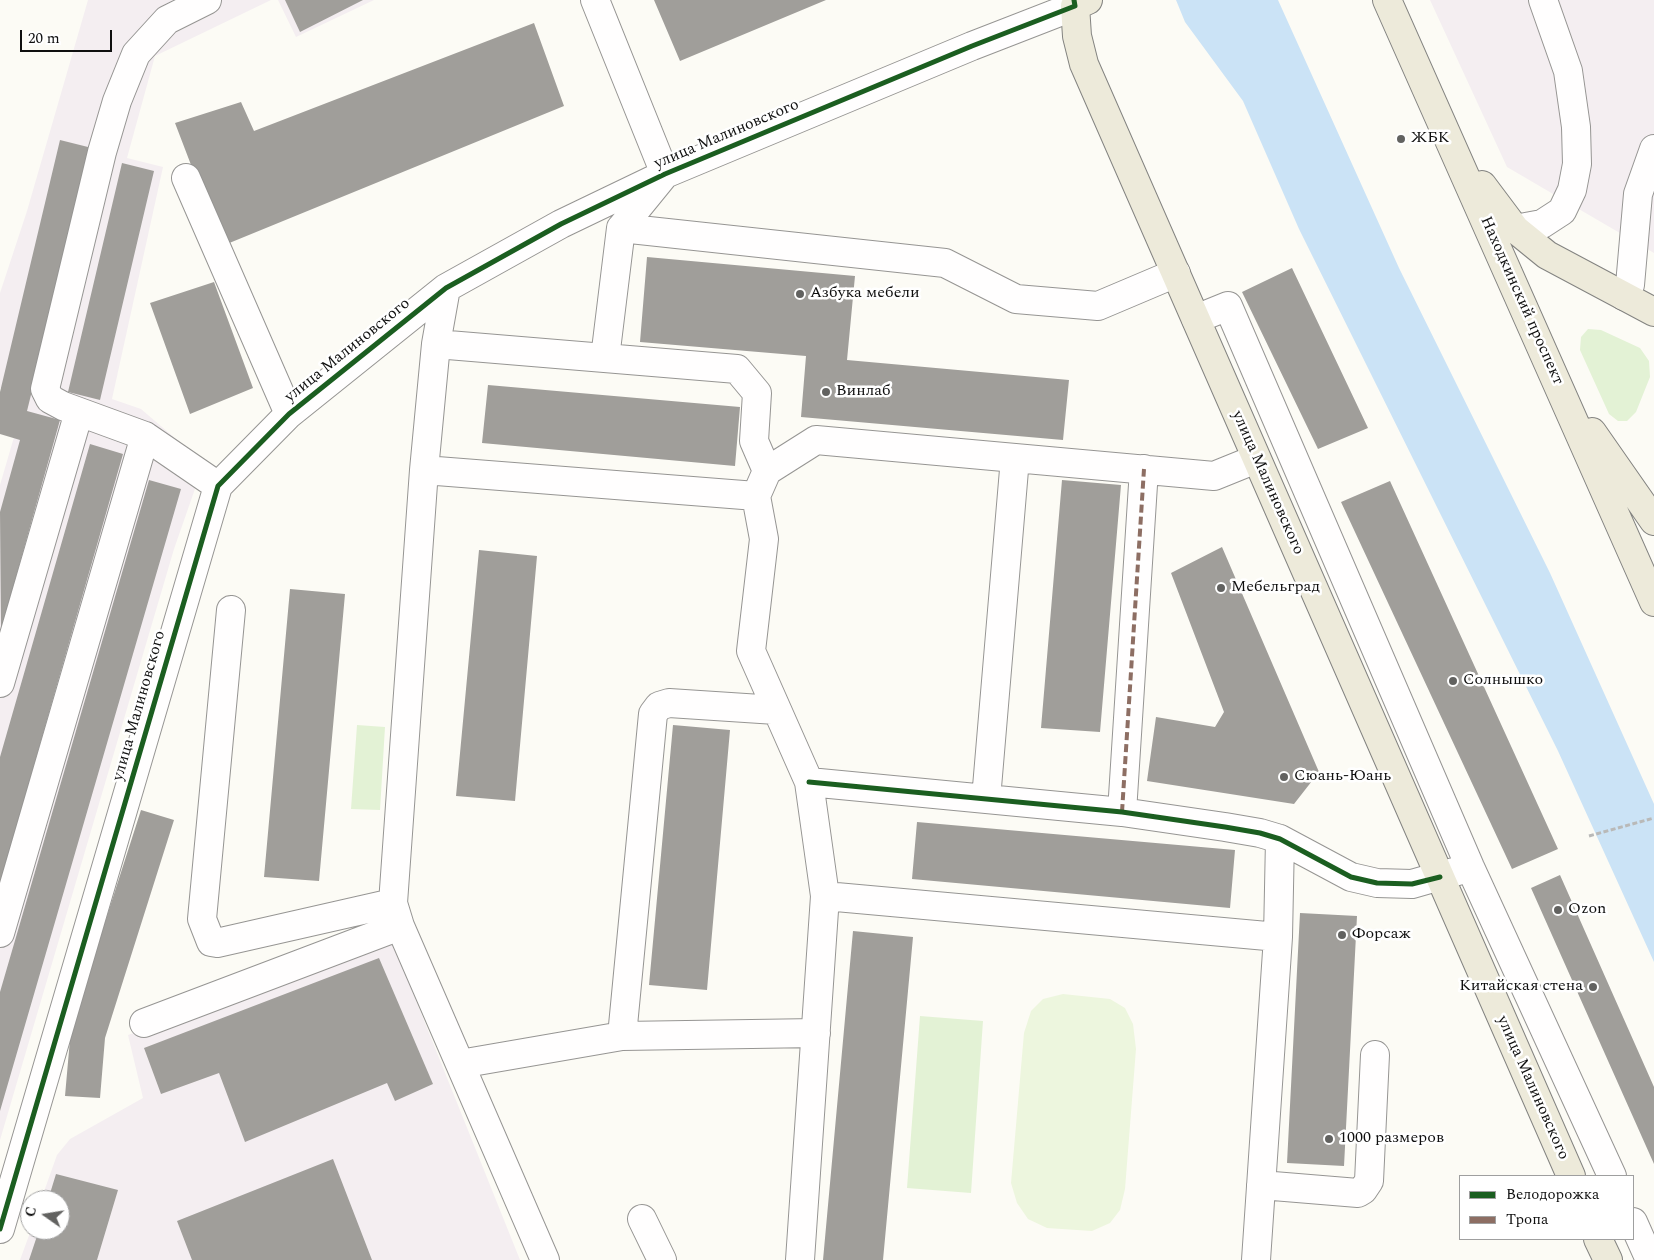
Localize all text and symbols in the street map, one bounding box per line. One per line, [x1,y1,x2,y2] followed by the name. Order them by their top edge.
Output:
[22,20,115,52] scale bar
[28,27,60,50] text: 20 m
[652,96,802,174] street label: улица Малиновского
[1411,129,1449,149] place label: ЖБК
[1395,133,1407,145] marker: ЖБК
[1475,214,1567,388] street label: Находкинский проспект
[810,284,920,304] place label: Азбука мебели
[794,288,806,300] marker: Азбука мебели
[282,295,414,407] street label: улица Малиновского
[836,382,891,402] place label: Винлаб
[820,386,832,398] marker: Винлаб
[1227,408,1307,558] street label: улица Малиновского
[1231,578,1320,598] place label: Мебельград
[1215,582,1227,594] marker: Мебельград
[109,629,171,783] street label: улица Малиновского
[1463,671,1543,691] place label: Солнышко
[1447,675,1459,687] marker: Солнышко
[1294,767,1391,787] place label: Сюань-Юань
[1278,771,1290,783] marker: Сюань-Юань
[1568,900,1606,920] place label: Ozon
[1552,904,1564,916] marker: Ozon
[1352,925,1411,945] place label: Форсаж
[1336,929,1348,941] marker: Форсаж
[1459,977,1583,997] place label: Китайская стена
[1587,981,1599,993] marker: Китайская стена
[1492,1013,1572,1163] street label: улица Малиновского
[1339,1129,1444,1149] place label: 1000 размеров
[1323,1133,1335,1145] marker: 1000 размеров
[1459,1175,1634,1240] legend
[1506,1183,1599,1206] text: Велодорожка
[20,1190,70,1240] north arrow
[20,1205,42,1219] text: С
[1506,1208,1548,1231] text: Тропа

